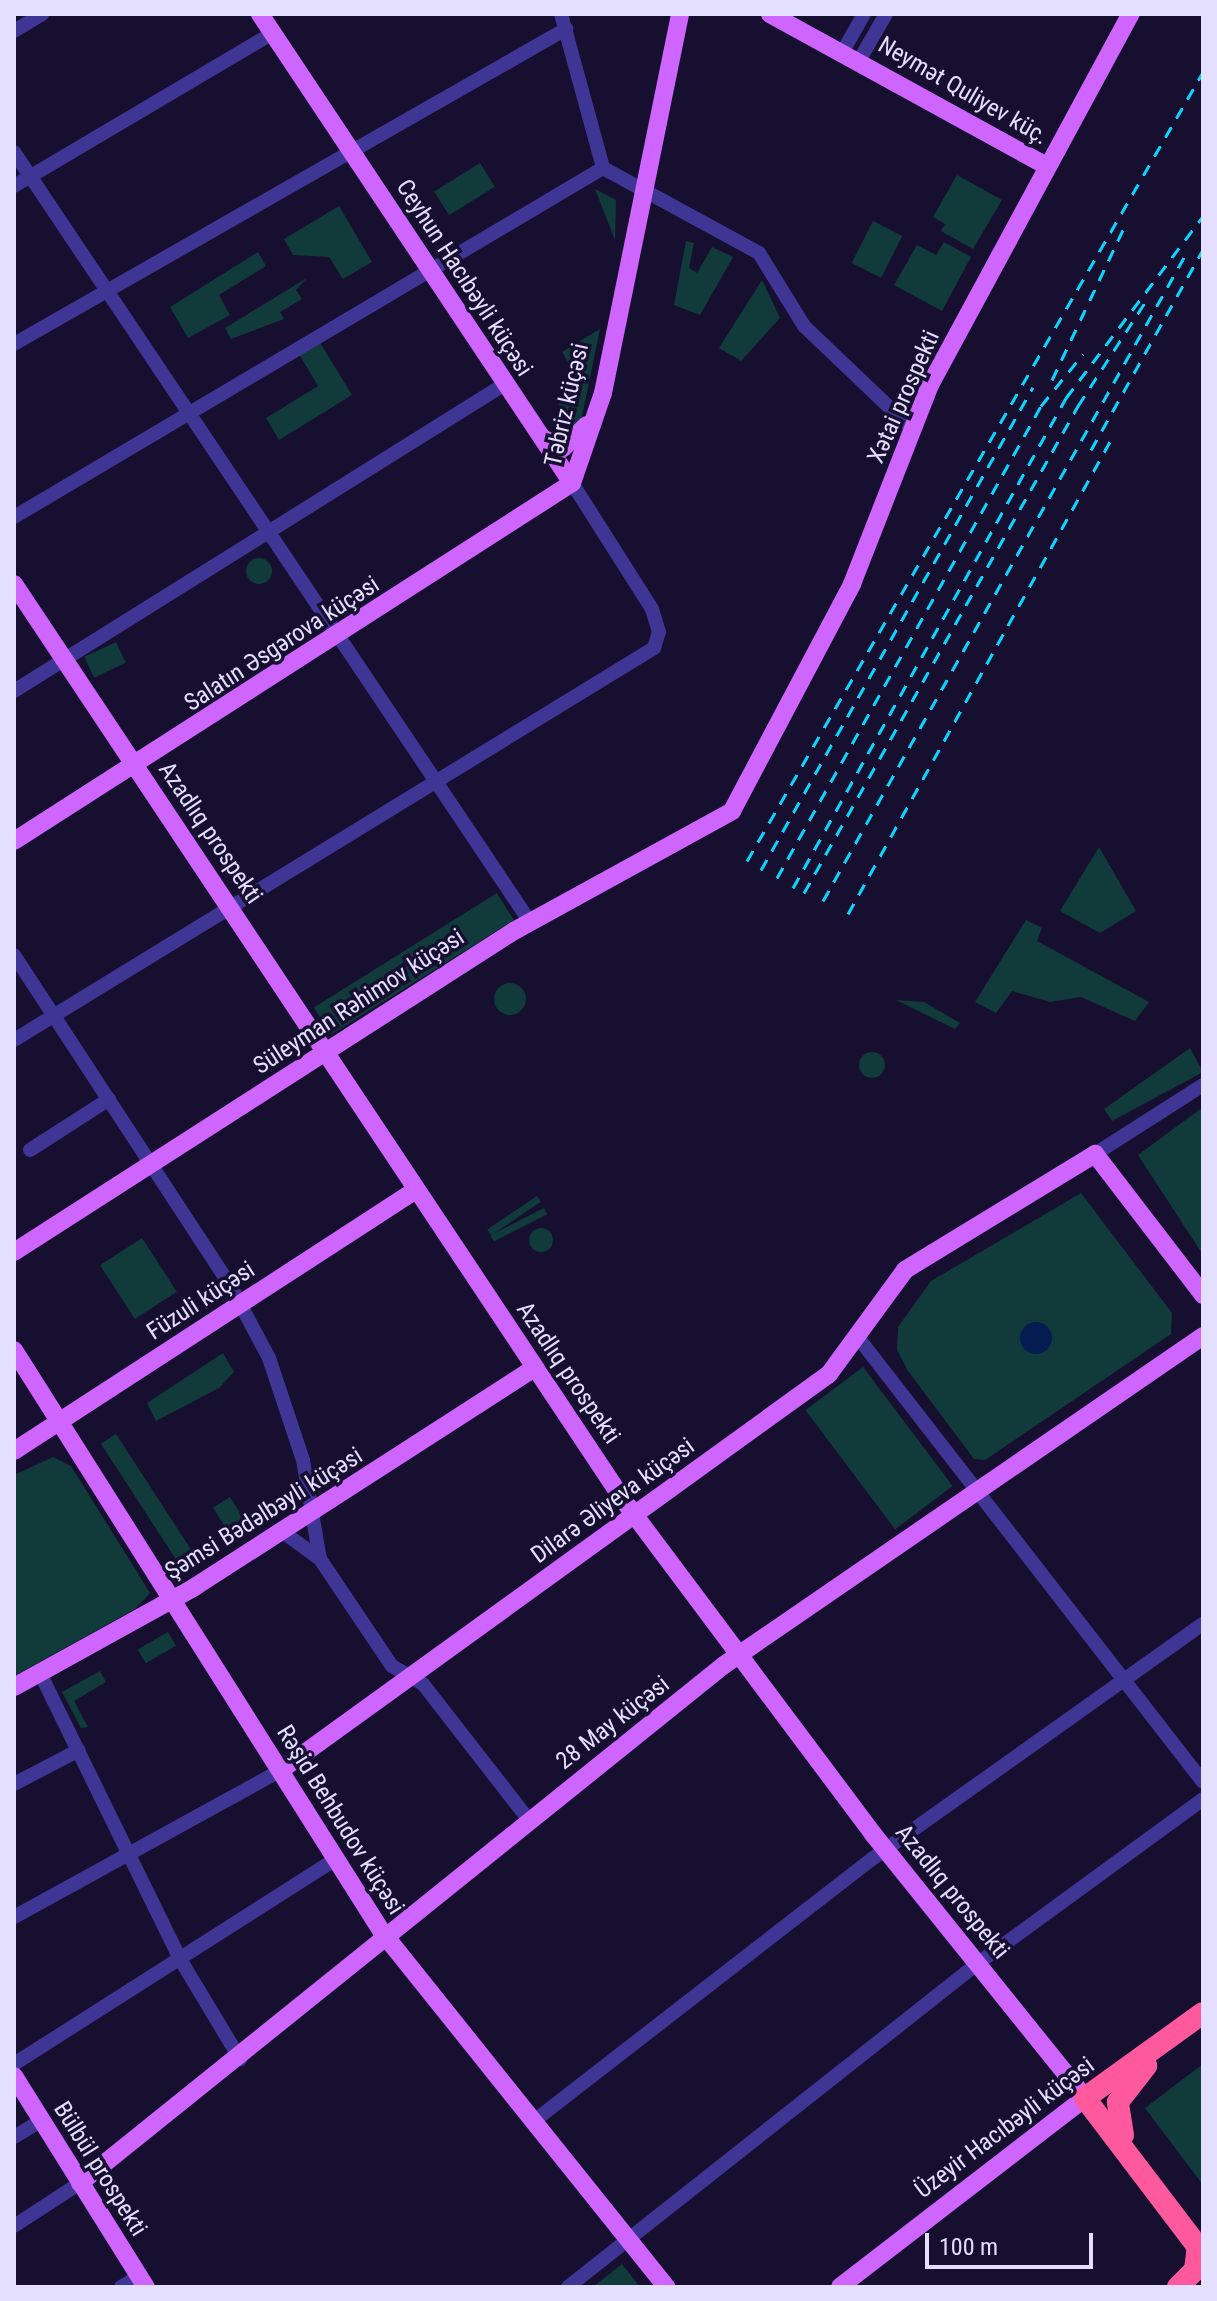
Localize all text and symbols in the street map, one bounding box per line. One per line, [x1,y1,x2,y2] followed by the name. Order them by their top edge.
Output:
[873,31,1053,151] street label: Neymət Quliyev küç.
[390,174,538,382] street label: Ceyhun Hacıbəyli küçəsi
[862,326,946,468] street label: Xətai prospekti
[539,341,595,469] street label: Təbriz küçəsi
[179,570,385,718] street label: Salatın Əsgərova küçəsi
[152,757,268,909] street label: Azadlıq prospekti
[248,923,470,1081] street label: Süleyman Rəhimov küçəsi
[142,1256,260,1346] street label: Füzuli küçəsi
[510,1297,626,1449] street label: Azadlıq prospekti
[526,1432,700,1570] street label: Dilarə Əliyeva küçəsi
[160,1442,368,1586] street label: Şəmsi Bədəlbəyli küçəsi
[551,1670,675,1776] street label: 28 May küçəsi
[270,1720,410,1920] street label: Rəşid Behbudov küçəsi
[889,1819,1015,1965] street label: Azadlıq prospekti
[910,2051,1100,2205] street label: Üzeyir Hacıbəyli küçəsi
[47,2096,153,2242] street label: Bülbül prospekti
[929,2217,1097,2267] scale bar
[939,2233,998,2261] text: 100 m

